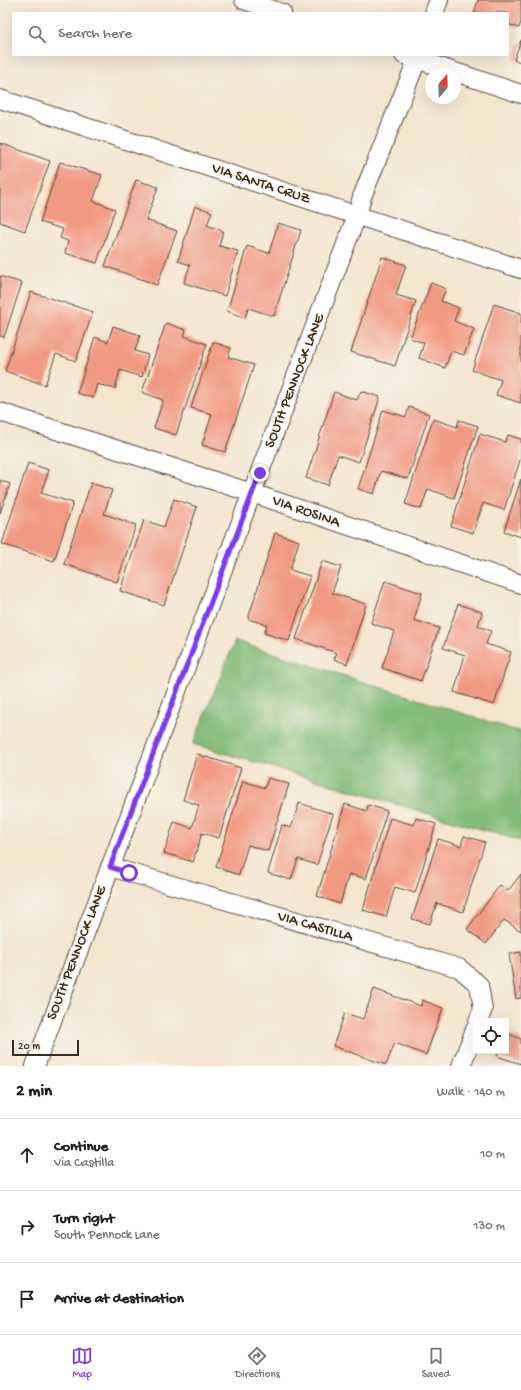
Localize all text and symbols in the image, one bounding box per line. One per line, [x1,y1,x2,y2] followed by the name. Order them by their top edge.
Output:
[12,12,509,56] search box
[26,23,48,45] icon: search
[58,25,132,43] text: Search here
[425,68,461,104] north arrow
[209,159,313,208] street label: VIA SANTA CRUZ
[261,311,329,451] street label: SOUTH PENNOCK LANE
[251,464,269,482] route end
[269,492,343,532] street label: VIA ROSINA
[120,864,138,882] route start
[43,883,111,1023] street label: SOUTH PENNOCK LANE
[274,907,356,947] street label: VIA CASTILLA
[473,1018,509,1054] map controls
[473,1018,509,1054] button: locate
[12,1038,79,1057] scale bar
[18,1041,40,1053] text: 20 m
[16,1082,52,1102] text: 2 min
[437,1085,505,1100] text: Walk · 140 m
[54,1138,108,1156] text: Continue
[16,1144,38,1166] icon: ahead
[480,1147,505,1162] text: 10 m
[54,1156,114,1171] text: Via Castilla
[54,1210,114,1228] text: Turn right
[16,1216,38,1238] icon: right
[473,1219,505,1234] text: 130 m
[54,1228,159,1243] text: South Pennock Lane
[16,1288,38,1310] icon: arrive
[54,1290,184,1308] text: Arrive at destination
[71,1345,93,1381] tab: Map
[235,1345,280,1381] tab: Directions
[422,1345,450,1381] tab: Saved

